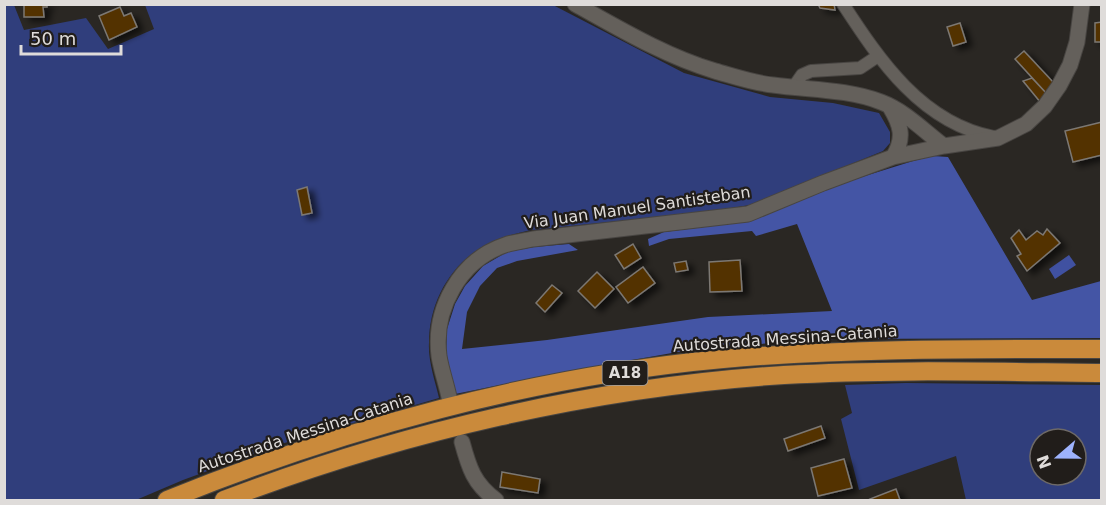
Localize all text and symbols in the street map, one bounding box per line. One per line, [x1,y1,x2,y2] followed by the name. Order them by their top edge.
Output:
[21,18,122,56] scale bar
[30,28,76,49] text: 50 m
[523,182,752,233] street label: Via Juan Manuel Santisteban
[672,321,898,356] street label: Autostrada Messina-Catania
[602,361,648,385] road number: A18
[195,389,415,476] street label: Autostrada Messina-Catania
[1028,427,1088,487] north arrow
[1033,452,1056,472] text: N

